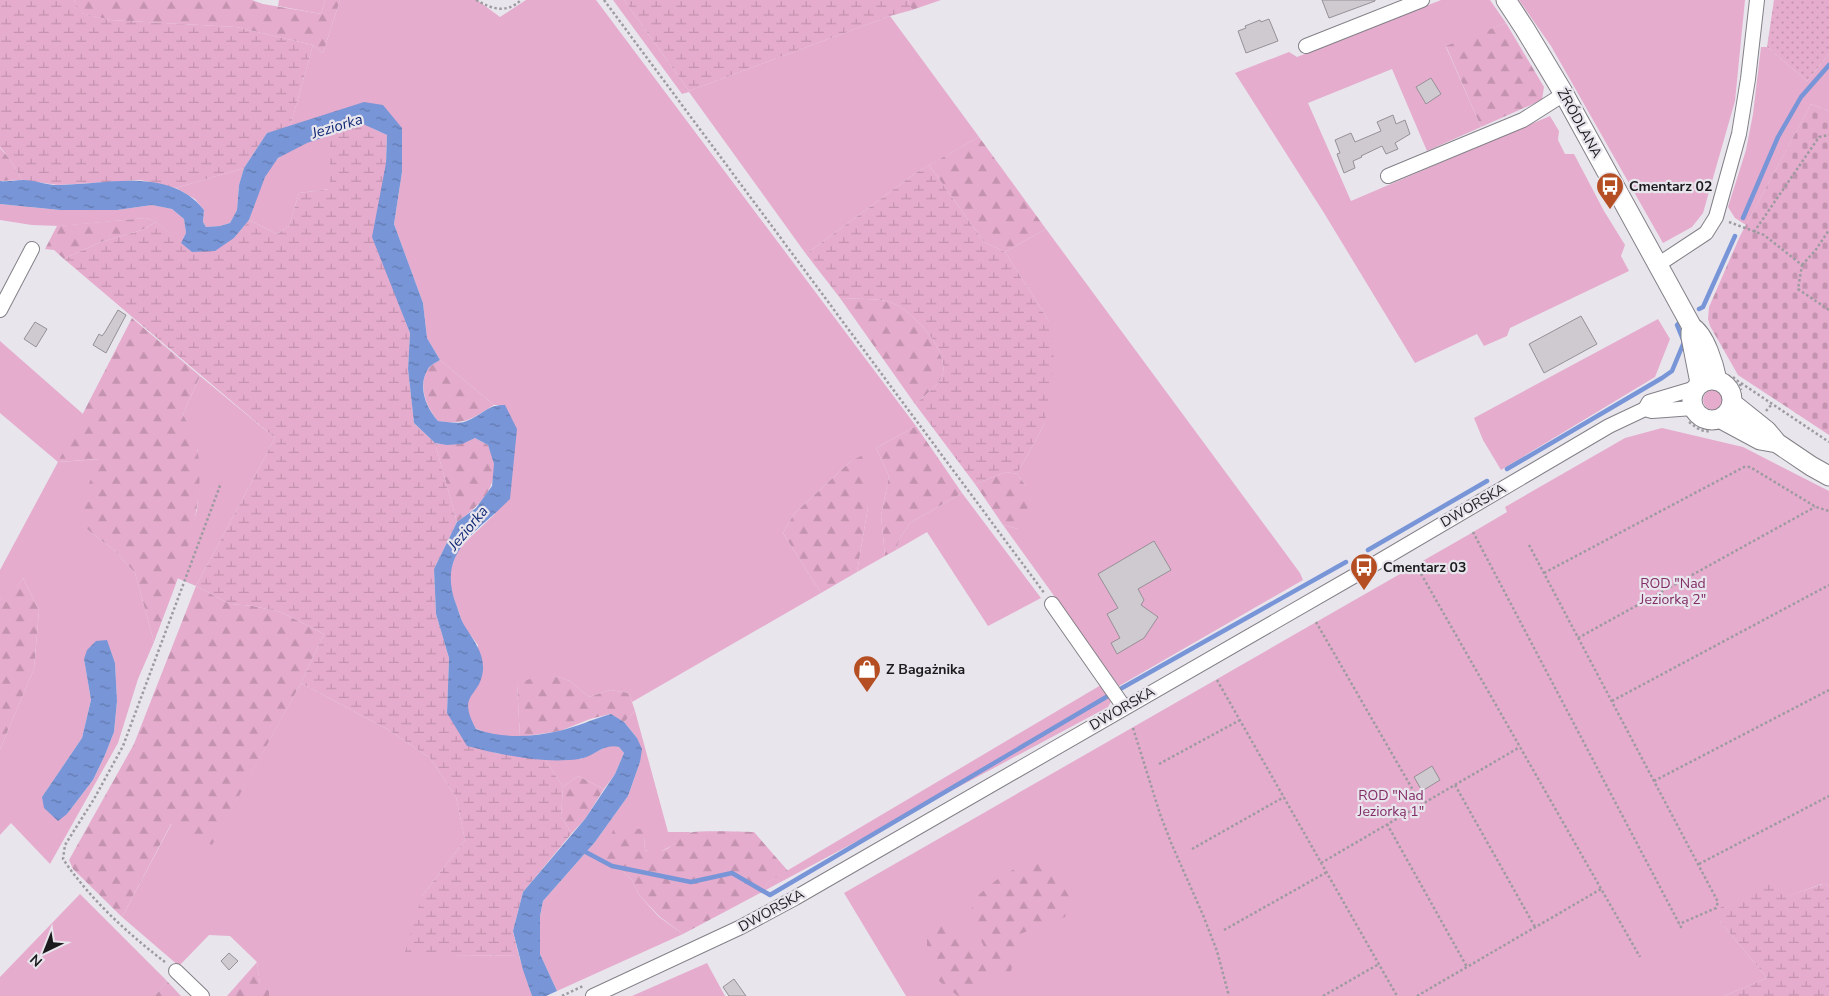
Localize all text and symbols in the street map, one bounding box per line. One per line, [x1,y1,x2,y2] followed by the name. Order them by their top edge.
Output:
[1553,85,1606,161] street label: ŹRÓDLANA
[308,109,365,144] water label: Jeziorka
[1595,171,1625,210] bus stop icon: Cmentarz 02
[1629,177,1712,196] place label: Cmentarz 02
[1437,479,1509,532] street label: DWORSKA
[443,501,493,555] water label: Jeziorka
[1349,552,1379,591] bus stop icon: Cmentarz 03
[1383,558,1466,577] place label: Cmentarz 03
[1639,574,1706,609] park label: ROD "Nad Jeziorką 2"
[852,654,882,693] shop icon: Z Bagażnika
[886,660,965,679] place label: Z Bagażnika
[1086,682,1158,735] street label: DWORSKA
[1357,786,1424,821] park label: ROD "Nad Jeziorką 1"
[735,885,808,936] street label: DWORSKA
[20,926,70,976] north arrow
[26,950,47,971] text: N

